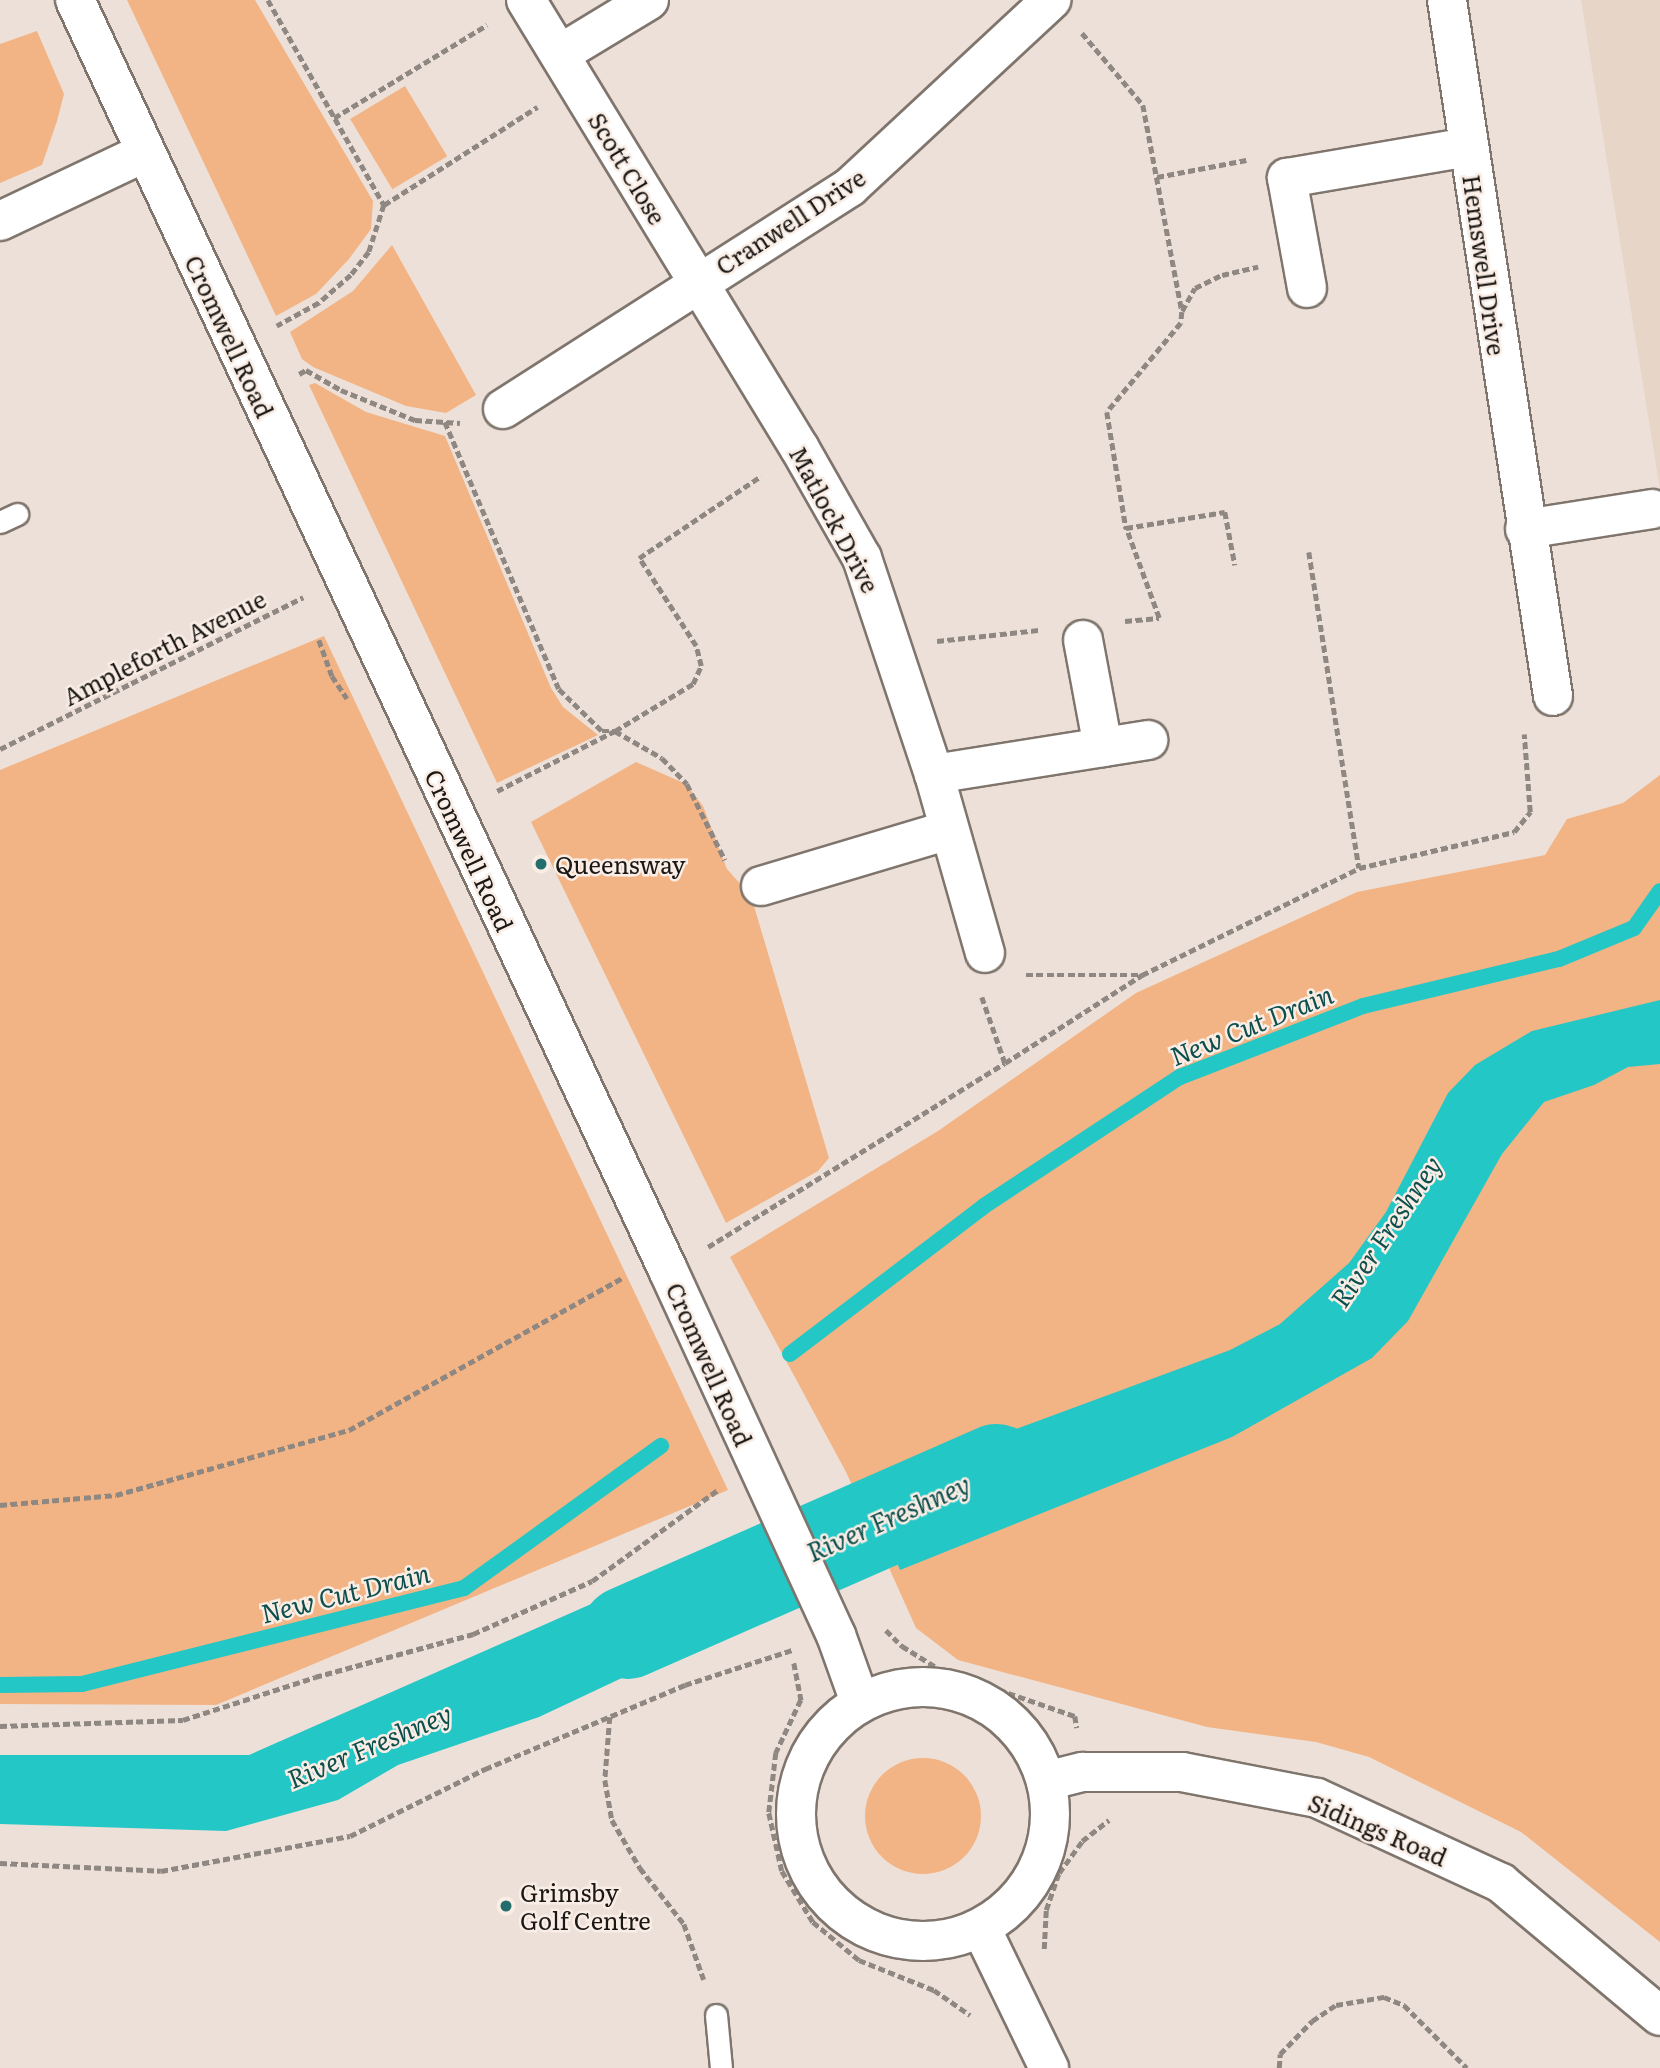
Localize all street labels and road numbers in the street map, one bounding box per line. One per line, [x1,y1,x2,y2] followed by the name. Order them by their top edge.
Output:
[583,107,673,229] street label: Scott Close
[710,162,870,280] street label: Cranwell Drive
[1458,173,1512,357] street label: Hemswell Drive
[180,250,280,422] street label: Cromwell Road
[784,441,886,597] street label: Matlock Drive
[58,583,270,711] street label: Ampleforth Avenue
[420,764,520,936] street label: Cromwell Road
[661,1278,759,1450] street label: Cromwell Road
[1304,1787,1452,1871] street label: Sidings Road

